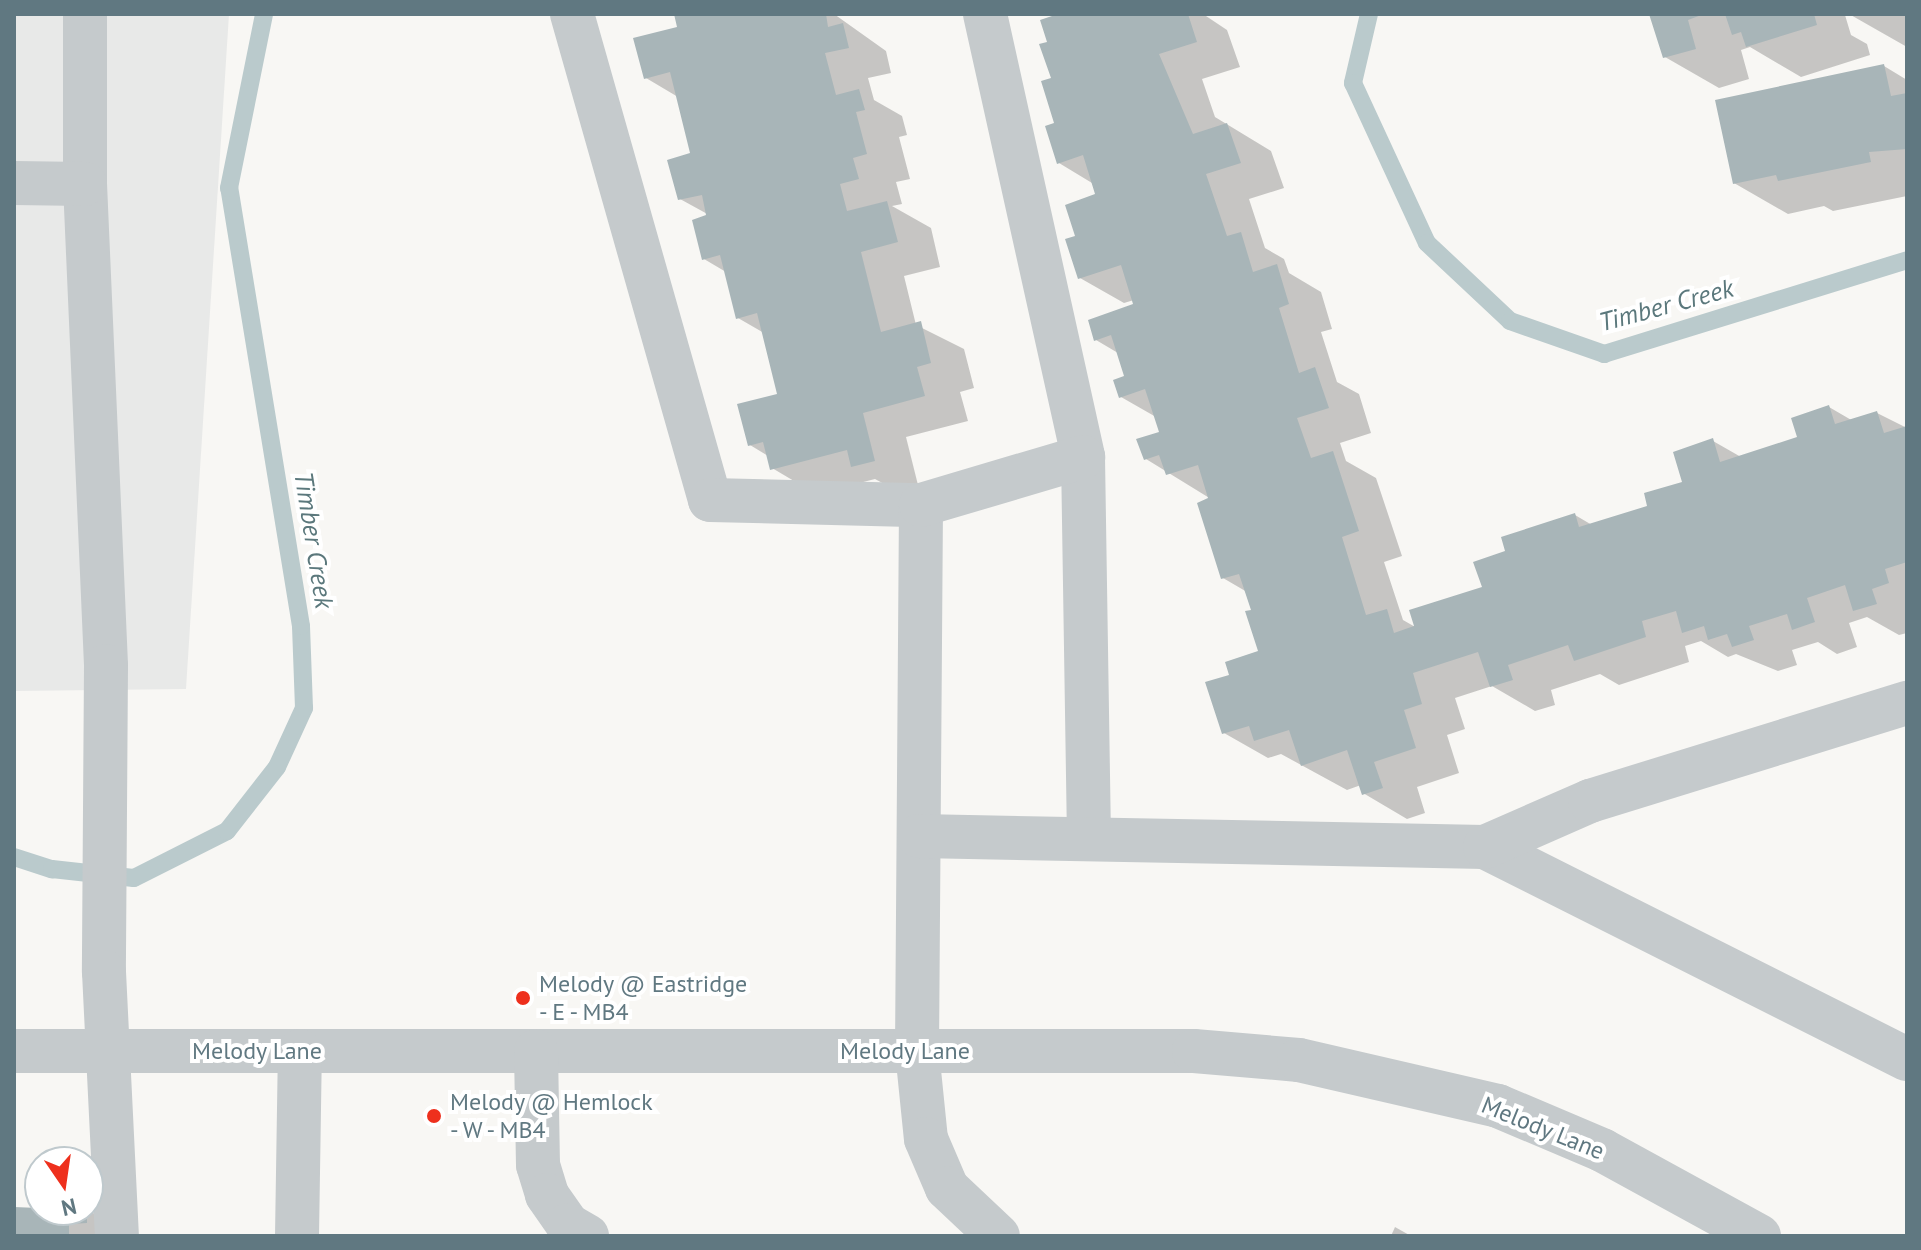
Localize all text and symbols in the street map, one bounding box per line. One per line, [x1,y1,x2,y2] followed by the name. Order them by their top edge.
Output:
[1595,272,1737,338] water label: Timber Creek
[288,469,340,611] water label: Timber Creek
[539,970,748,1026] place label: Melody @ Eastridge - E - MB4
[514,989,532,1007] marker: Melody @ Eastridge - E - MB4
[192,1037,322,1065] street label: Melody Lane
[840,1037,970,1065] street label: Melody Lane
[450,1088,653,1144] place label: Melody @ Hemlock - W - MB4
[1477,1090,1609,1166] street label: Melody Lane
[425,1107,443,1125] marker: Melody @ Hemlock - W - MB4
[24,1146,104,1226] north arrow
[59,1192,79,1223] text: N

